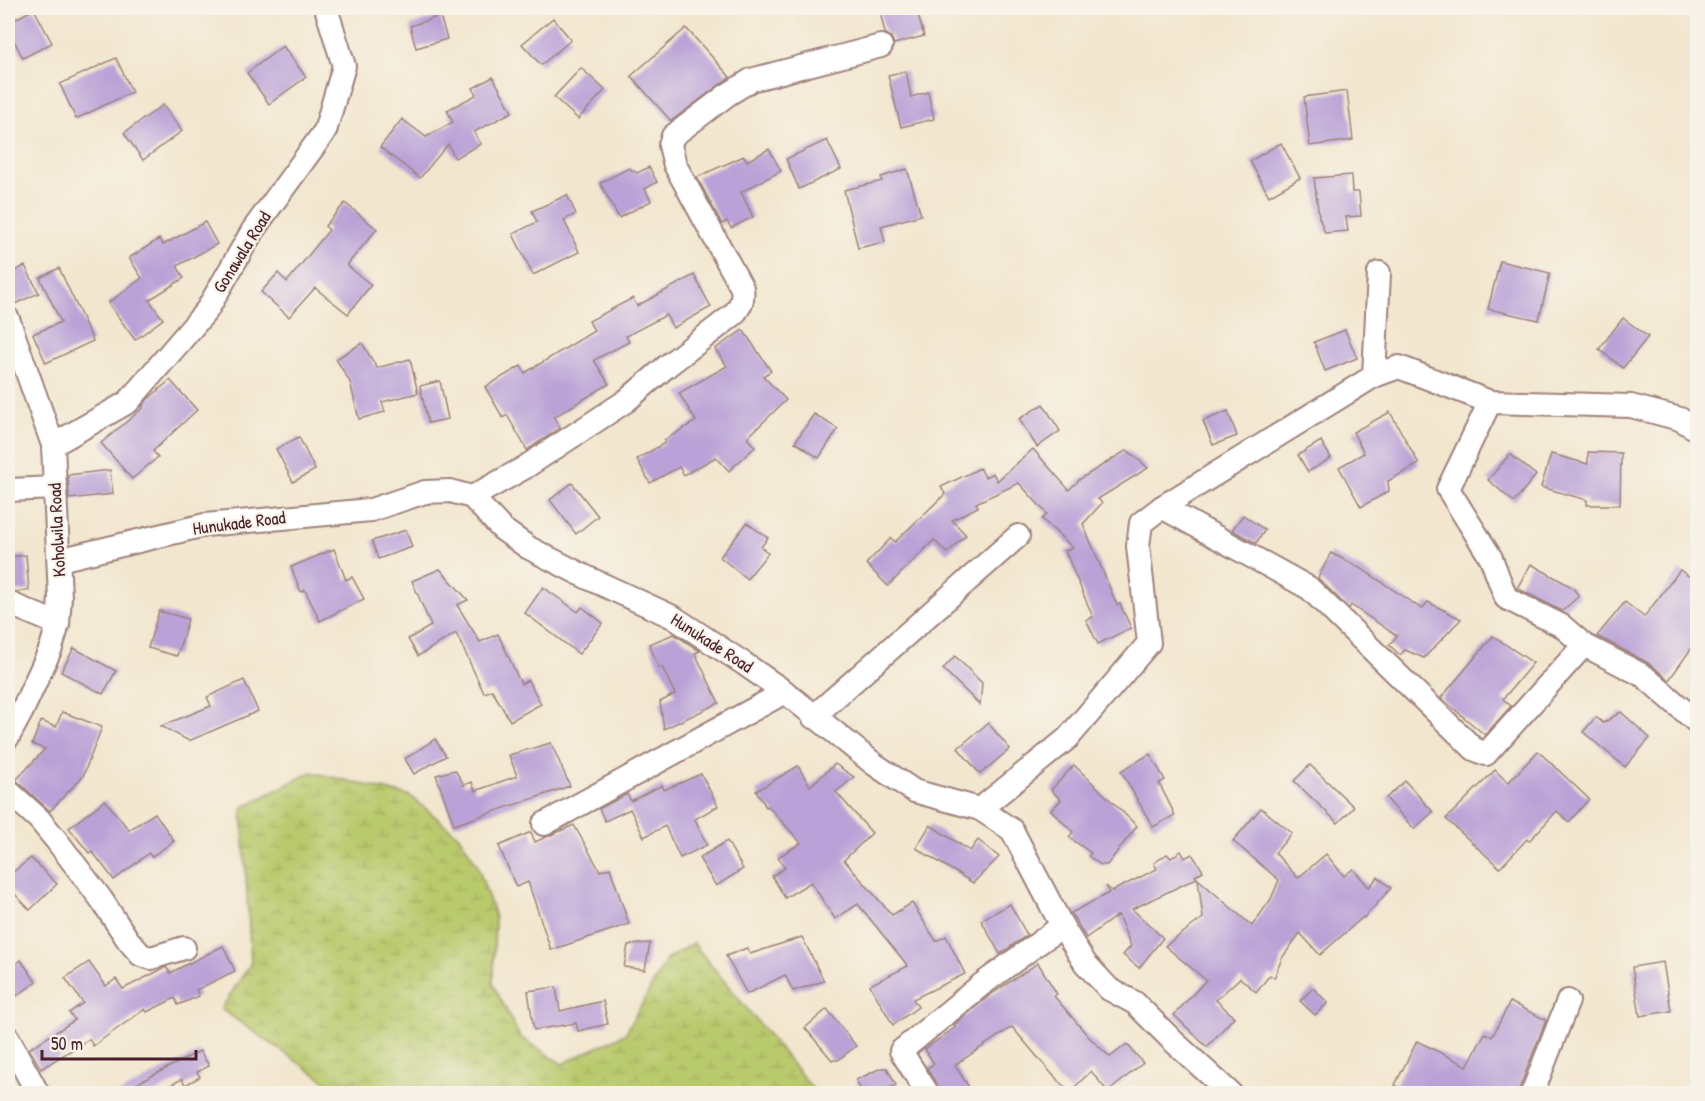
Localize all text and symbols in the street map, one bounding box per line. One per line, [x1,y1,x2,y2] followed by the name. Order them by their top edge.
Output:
[207,206,277,297] street label: Gonawala Road
[42,482,71,578] street label: Koholwila Road
[191,504,287,541] street label: Hunukade Road
[666,607,758,678] street label: Hunukade Road
[42,1023,196,1061] scale bar
[51,1031,83,1056] text: 50 m

